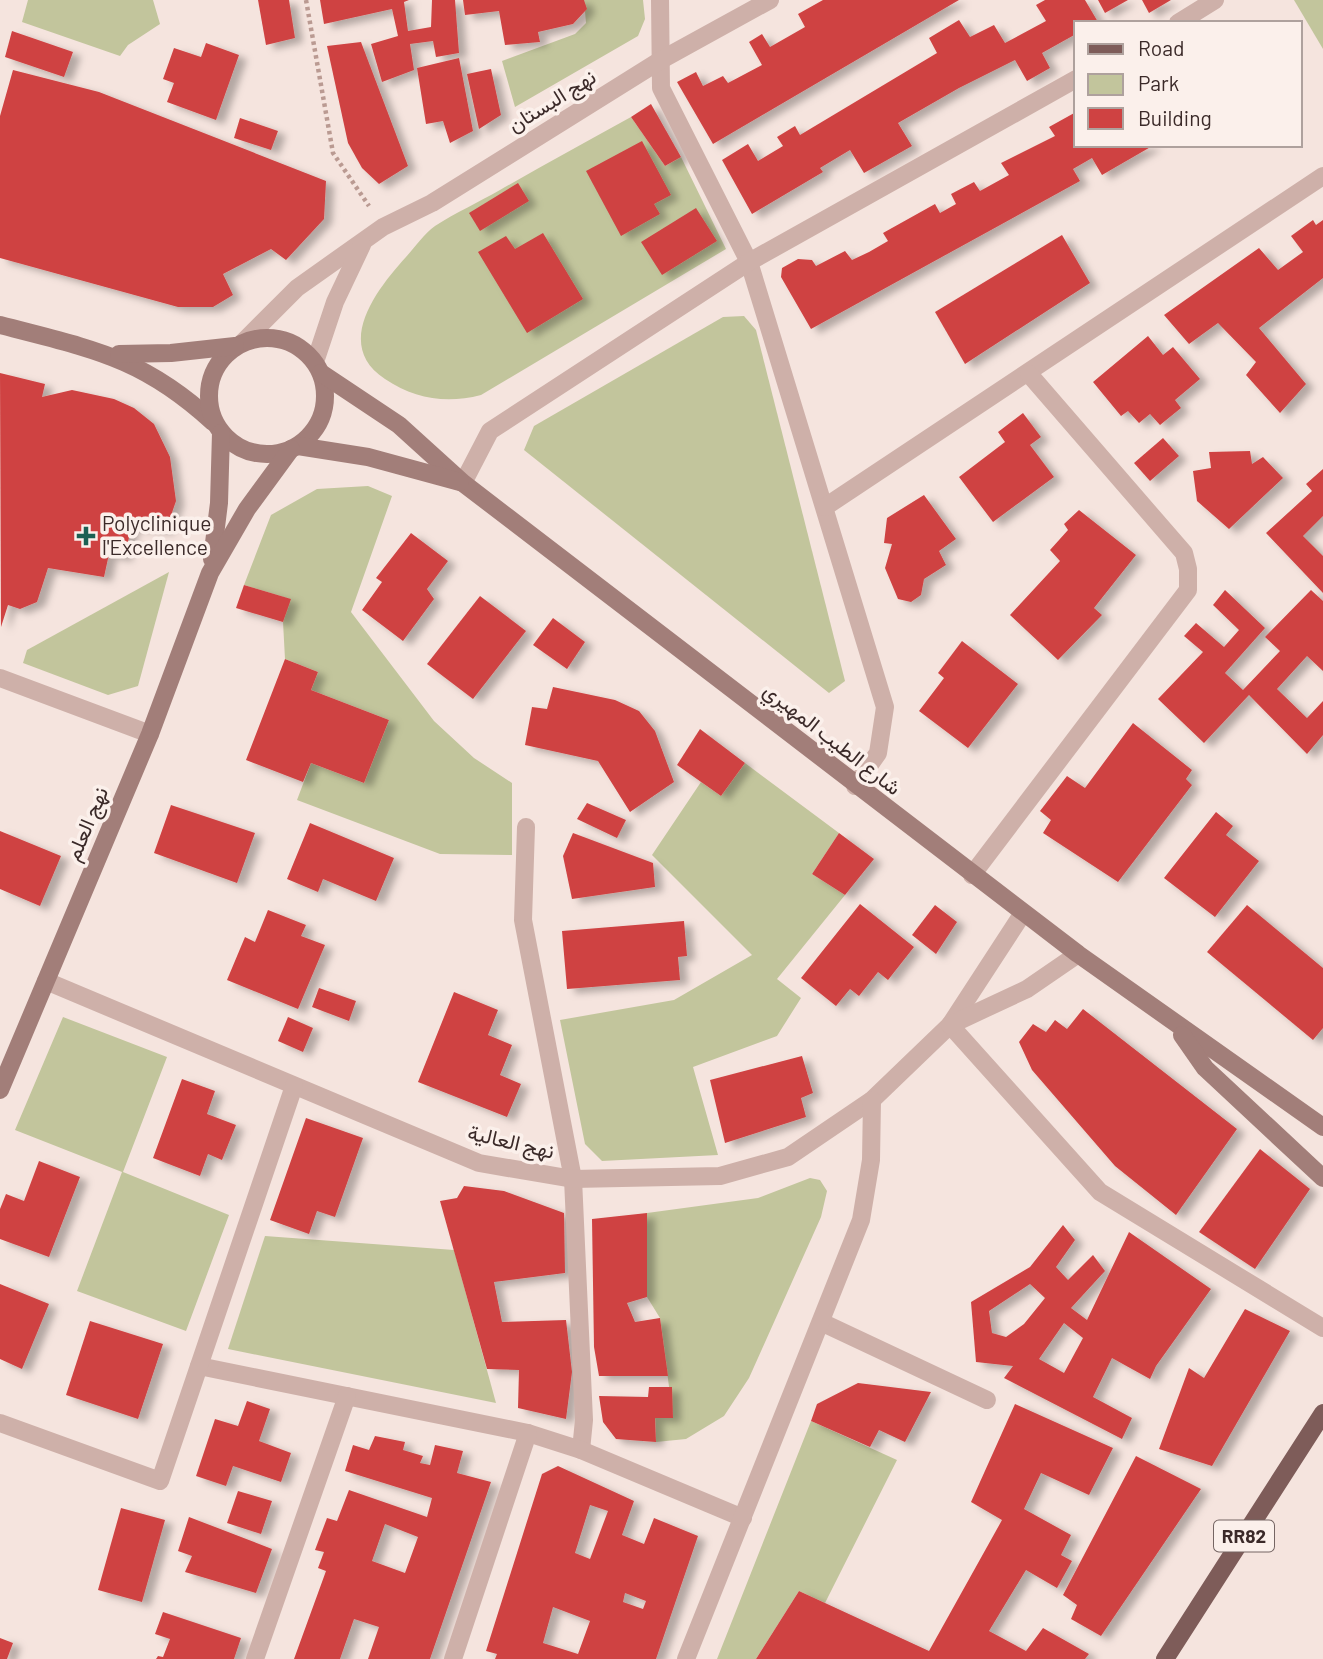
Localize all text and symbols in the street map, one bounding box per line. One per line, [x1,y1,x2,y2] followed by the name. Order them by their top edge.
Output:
[1074,21,1302,147] legend
[1138,35,1184,60] text: Road
[503,63,601,139] street label: نهج البستان
[1138,70,1179,95] text: Park
[1138,105,1212,130] text: Building
[102,510,211,559] place label: Polyclinique l'Excellence
[76,526,96,546] marker: Polyclinique l'Excellence
[756,676,907,804] street label: شارع الطيب المهيري
[59,783,115,865] street label: نهج العلم
[465,1118,557,1166] street label: نهج العالية
[1214,1520,1274,1552] road number: RR82

